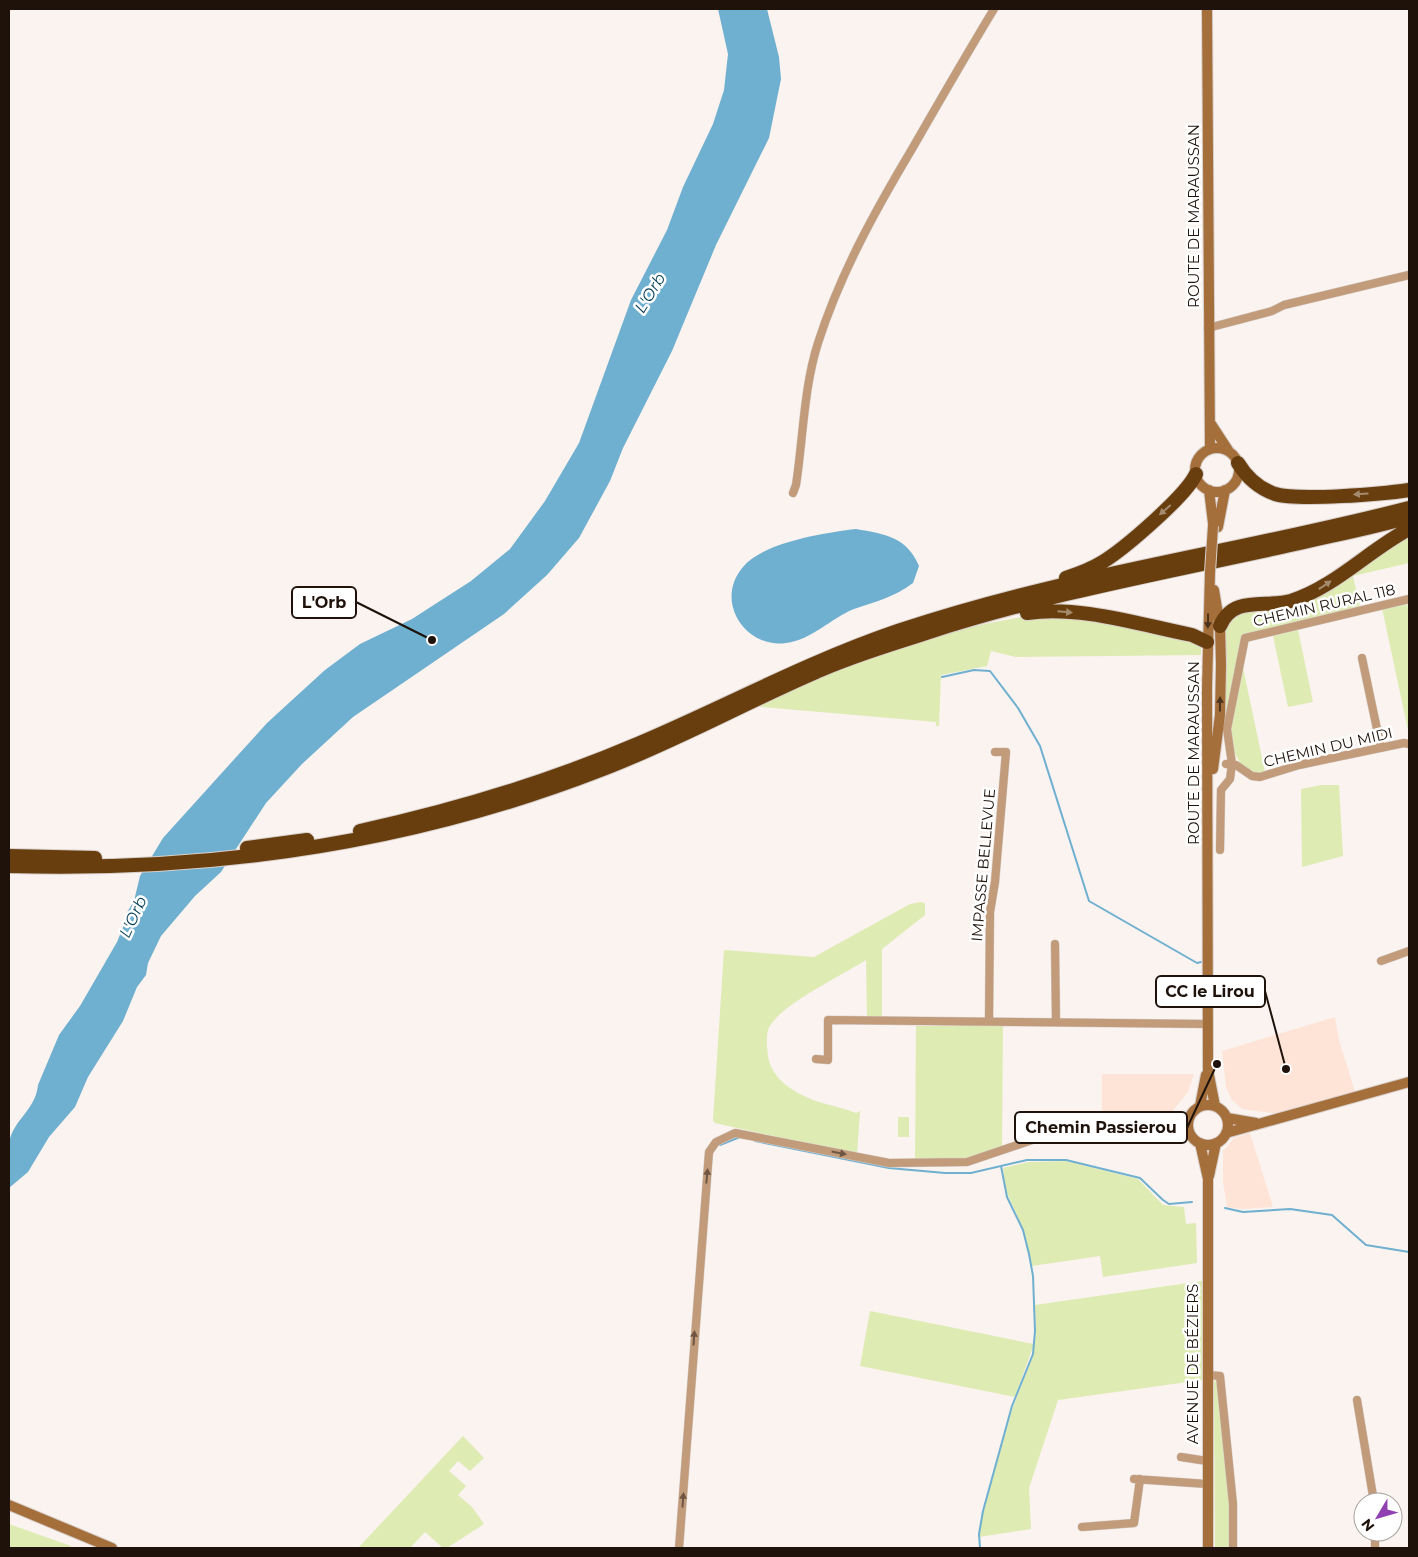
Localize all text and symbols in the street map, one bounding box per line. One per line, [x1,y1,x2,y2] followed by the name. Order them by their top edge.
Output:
[1184,124,1203,308] street label: ROUTE DE MARAUSSAN
[630,270,670,316] water label: L'Orb
[1352,490,1368,498] one-way arrow
[1158,505,1171,516] one-way arrow
[1251,579,1397,631] street label: CHEMIN RURAL 118
[1318,580,1332,590] one-way arrow
[292,587,356,618] callout: L'Orb
[302,593,346,612] text: L'Orb
[1058,608,1074,616] one-way arrow
[1204,613,1212,629] one-way arrow
[1184,661,1203,845] street label: ROUTE DE MARAUSSAN
[1216,696,1224,712] one-way arrow
[1262,723,1394,771] street label: CHEMIN DU MIDI
[967,788,999,942] street label: IMPASSE BELLEVUE
[115,893,151,941] water label: L'Orb
[1156,976,1265,1007] callout: CC le Lirou
[1165,982,1255,1001] text: CC le Lirou
[1015,1112,1187,1143] callout: Chemin Passierou
[1025,1118,1177,1137] text: Chemin Passierou
[831,1150,847,1158] one-way arrow
[703,1167,711,1183] one-way arrow
[1183,1284,1202,1444] street label: AVENUE DE BÉZIERS
[691,1329,699,1345] one-way arrow
[679,1491,687,1507] one-way arrow
[1353,1492,1403,1542] north arrow
[1357,1515,1378,1535] text: N

